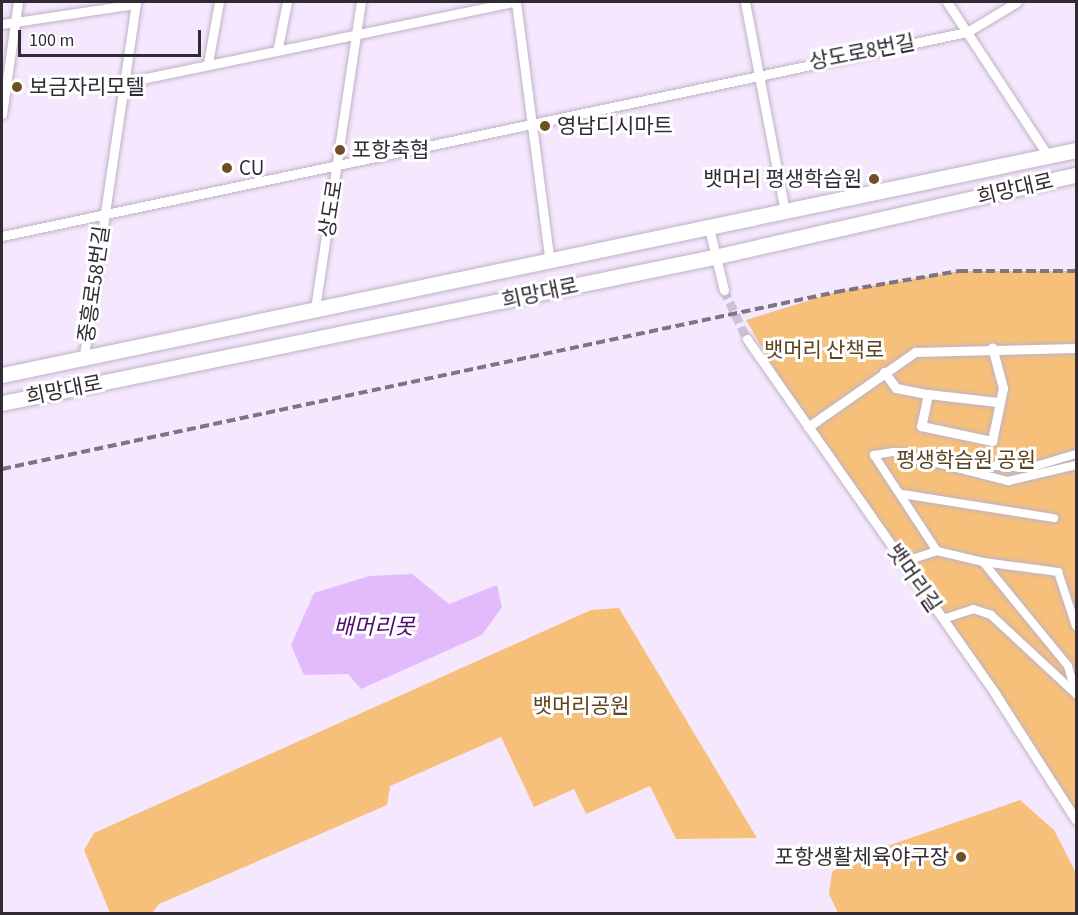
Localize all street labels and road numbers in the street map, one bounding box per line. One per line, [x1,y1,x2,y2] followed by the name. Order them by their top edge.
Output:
[807,29,917,75] street label: 상도로8번길
[975,168,1055,210] street label: 희망대로
[314,178,348,240] street label: 상도로
[73,224,115,344] street label: 중흥로58번길
[500,273,580,313] street label: 희망대로
[24,370,104,410] street label: 희망대로
[882,539,946,617] street label: 뱃머리길

